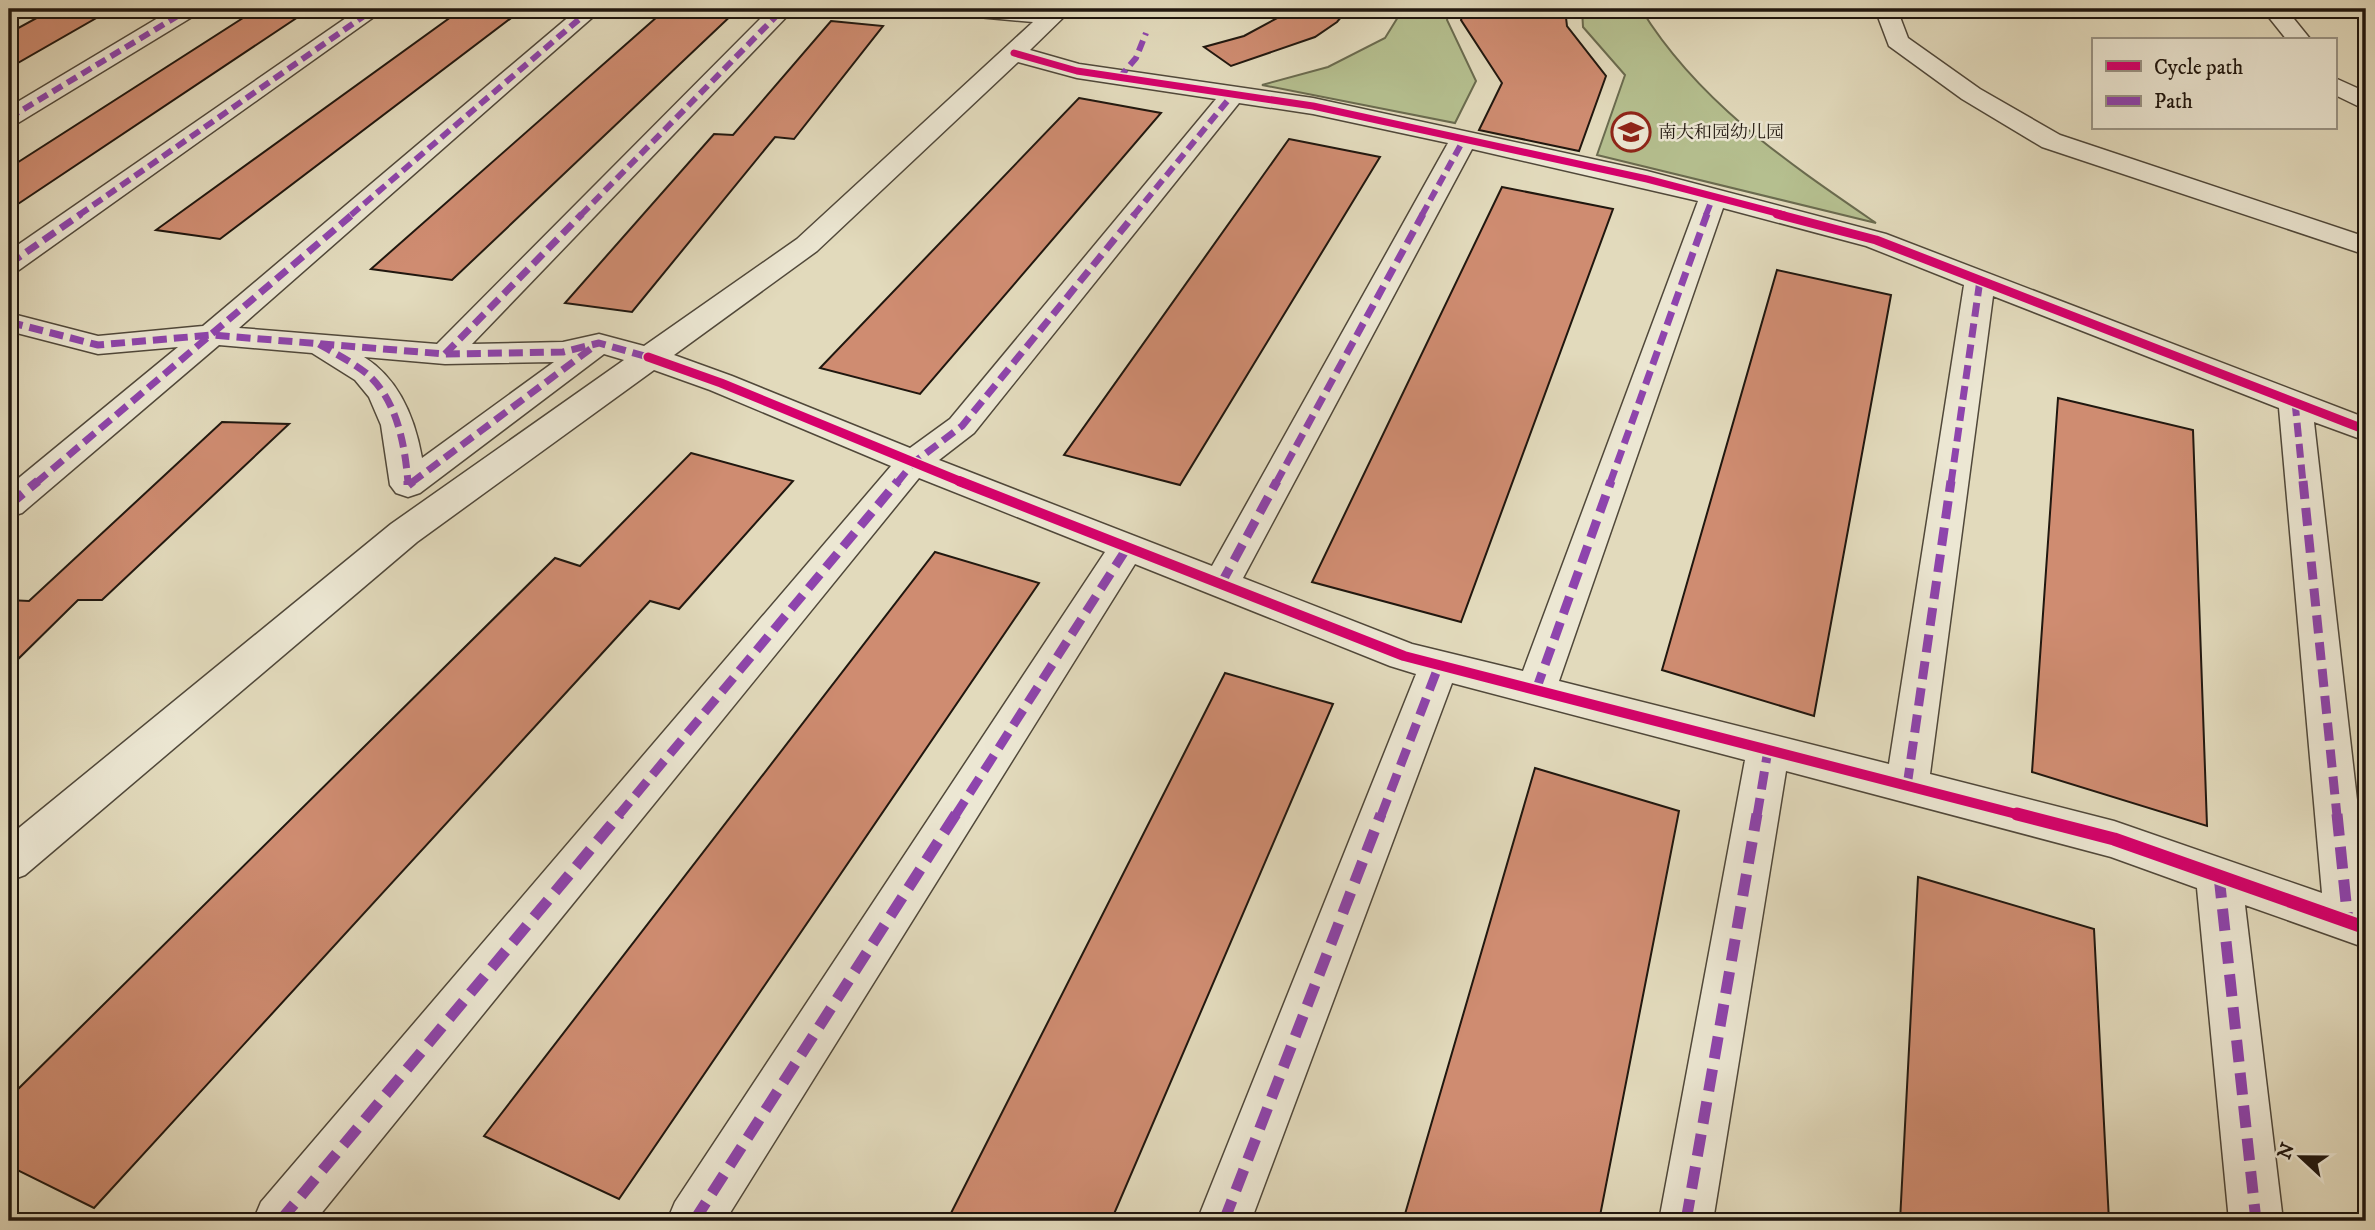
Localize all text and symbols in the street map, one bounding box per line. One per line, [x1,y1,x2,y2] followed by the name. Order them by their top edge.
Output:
[2092,38,2336,130] legend
[2154,55,2243,81] text: Cycle path
[2154,89,2193,115] text: Path
[1610,111,1652,153] school or university icon: 南大和园幼儿园
[1658,122,1784,144] place label: 南大和园幼儿园
[2266,1122,2336,1192] north arrow
[2273,1139,2300,1163] text: N

